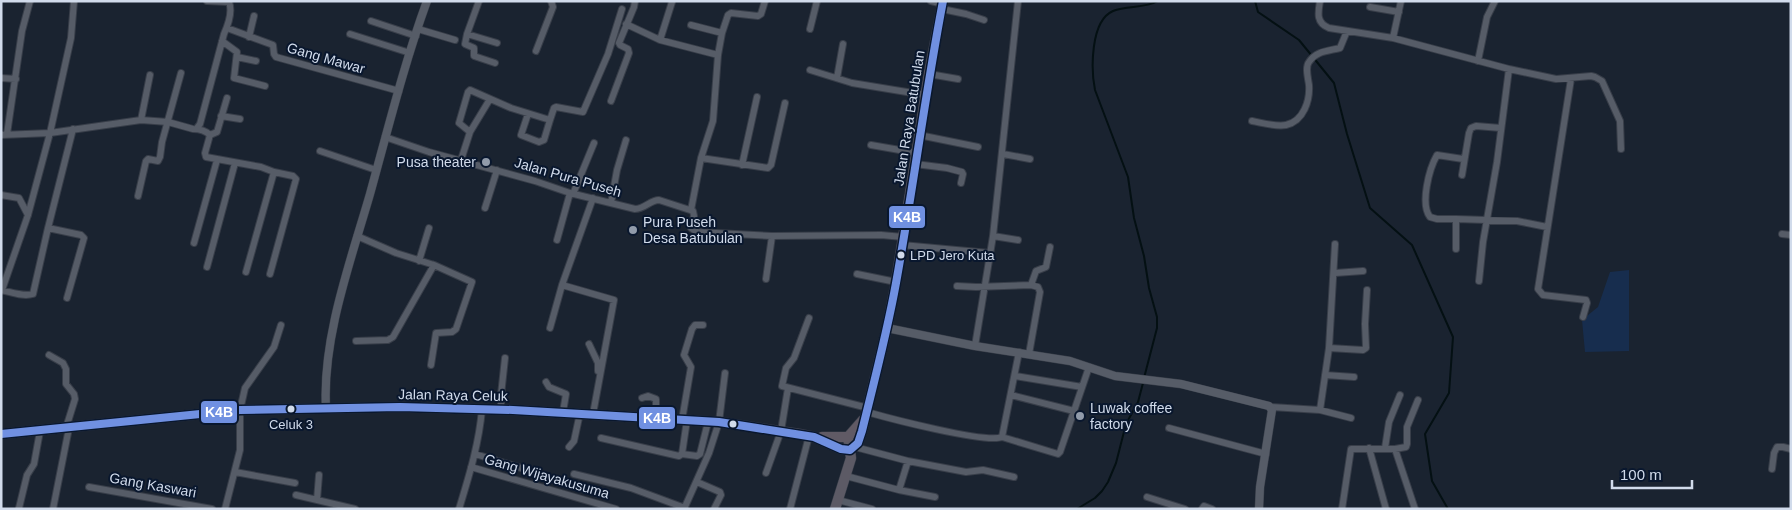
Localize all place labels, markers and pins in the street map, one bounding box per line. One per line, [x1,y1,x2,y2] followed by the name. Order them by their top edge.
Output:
[397,154,476,170] place label: Pusa theater
[480,156,492,168] marker: Pusa theater
[643,214,743,246] place label: Pura Puseh Desa Batubulan
[627,224,639,236] marker: Pura Puseh Desa Batubulan
[910,248,995,263] place label: LPD Jero Kuta
[896,250,906,260] marker: LPD Jero Kuta
[1090,400,1172,432] place label: Luwak coffee factory
[286,404,296,414] marker: Celuk 3
[1074,410,1086,422] marker: Luwak coffee factory
[269,417,313,432] place label: Celuk 3
[728,419,738,429] unlabelled marker

